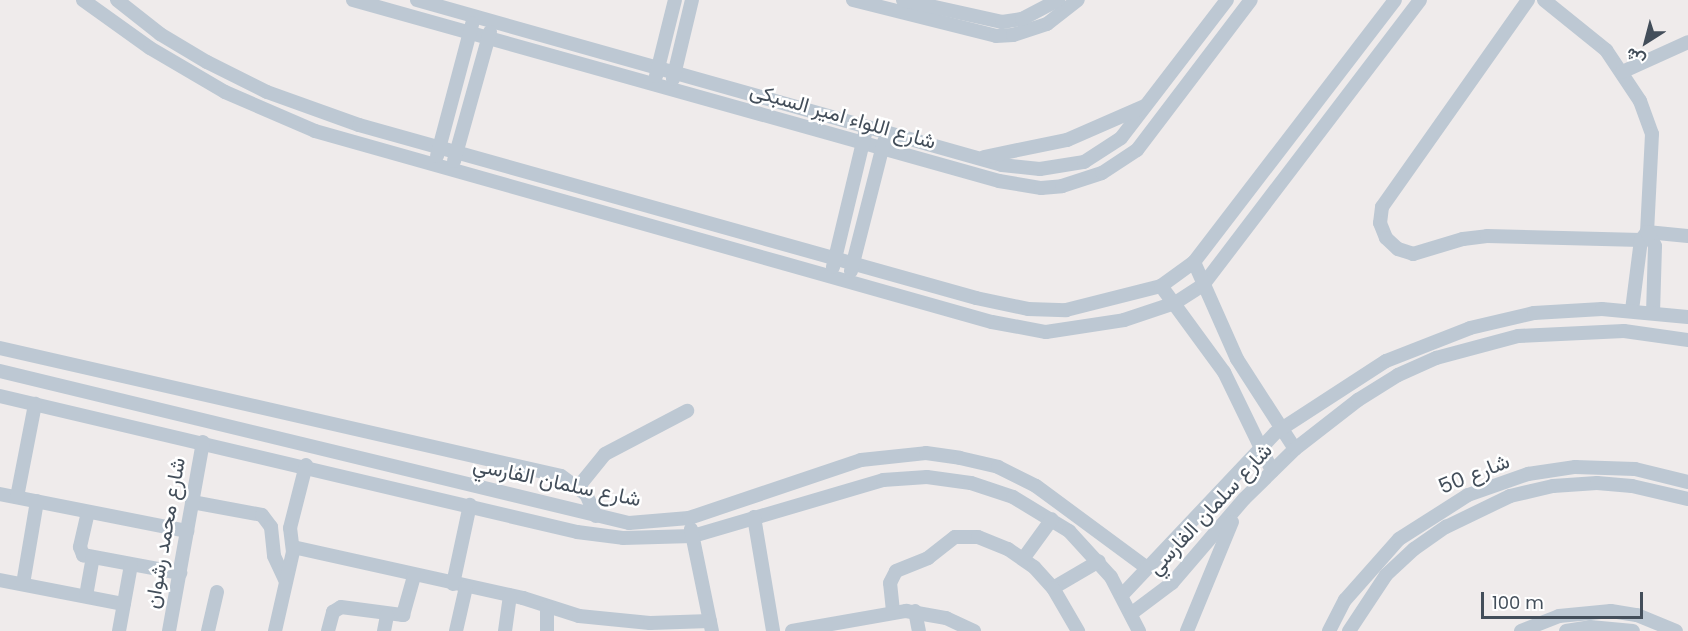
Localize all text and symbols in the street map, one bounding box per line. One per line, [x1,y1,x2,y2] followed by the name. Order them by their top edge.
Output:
[1616,12,1676,72] north arrow
[1621,42,1650,72] text: ش
[747,77,939,155] street label: شارع اللواء امير السبكى
[1142,438,1278,580] street label: شارع سلمان الفارسي
[1435,448,1513,500] street label: شارع 50
[471,452,643,512] street label: شارع سلمان الفارسي
[139,456,191,610] street label: شارع محمد رشوان
[1484,580,1646,618] scale bar
[1492,590,1544,615] text: 100 m

